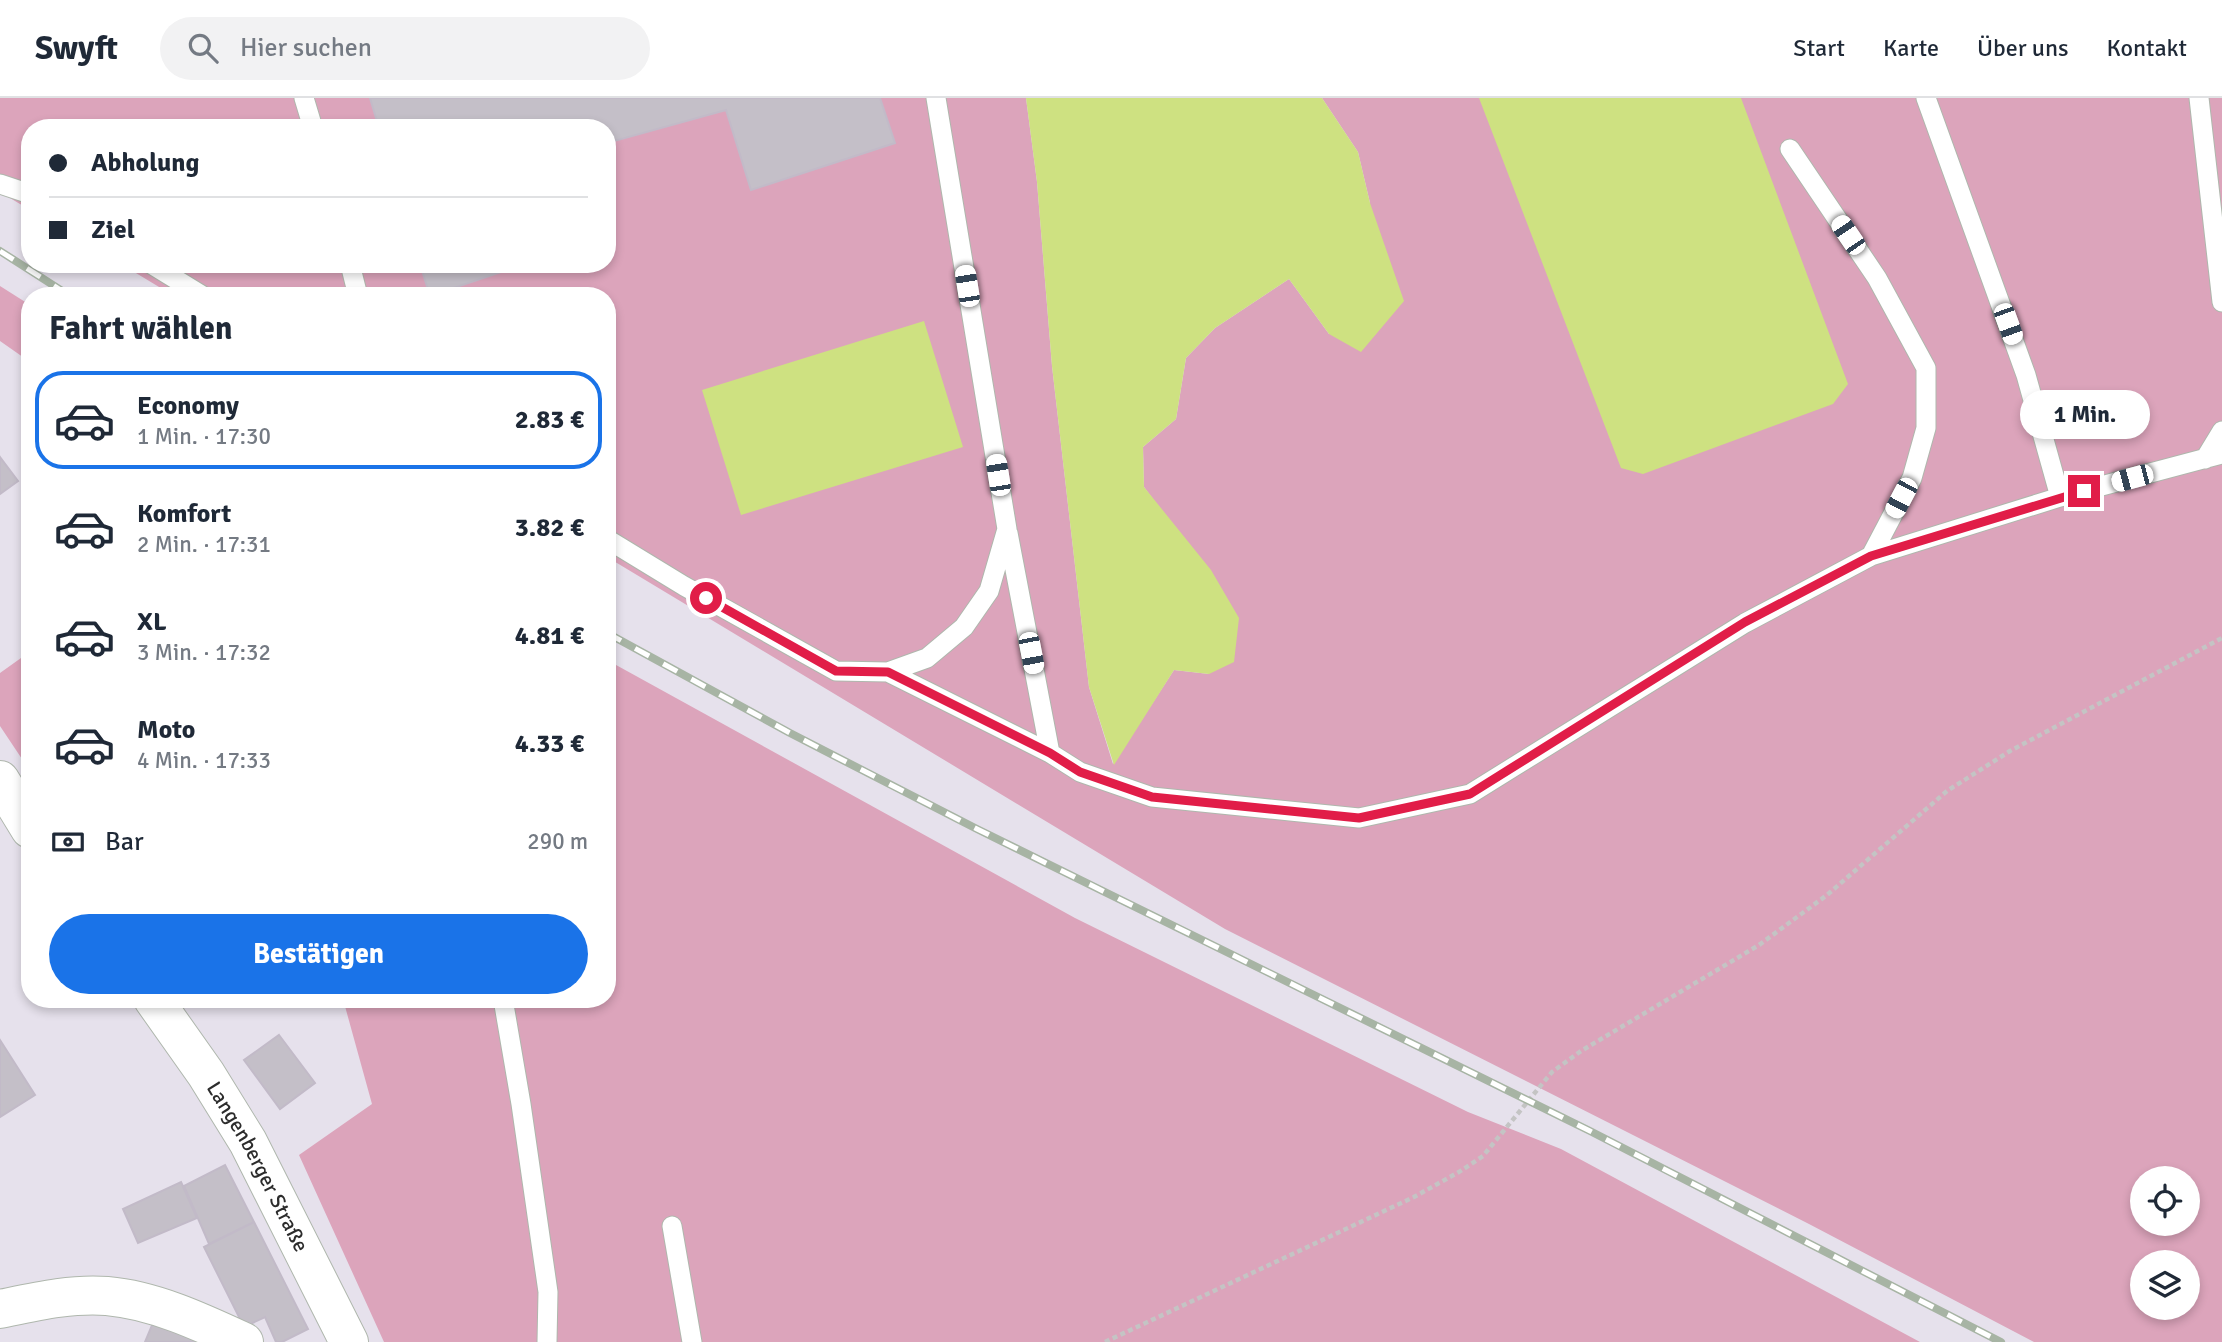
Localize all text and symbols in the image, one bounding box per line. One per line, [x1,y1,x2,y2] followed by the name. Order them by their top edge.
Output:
[160,17,650,80] search box
[35,28,118,69] text: Swyft
[184,29,222,67] icon: search
[240,32,372,64] text: Hier suchen
[1793,33,1845,63] text: Start
[1883,33,1939,63] text: Karte
[1977,33,2069,63] text: Über uns
[2107,33,2187,63] text: Kontakt
[91,147,199,179] text: Abholung
[1828,212,1869,258] car
[91,214,135,246] text: Ziel
[954,264,981,308] car
[1991,301,2026,347] car
[49,309,233,348] text: Fahrt wählen
[53,389,116,452] icon: car
[137,390,239,422] text: Economy
[2019,390,2149,438] callout: 1 Min.
[2054,400,2116,429] text: 1 Min.
[515,404,584,436] text: 2.83 €
[137,422,271,451] text: 1 Min. · 17:30
[985,453,1012,497] car
[2109,462,2156,494] car
[1882,475,1921,521] car
[2068,475,2100,507] route end
[53,497,116,560] icon: car
[137,498,231,530] text: Komfort
[515,512,584,544] text: 3.82 €
[137,530,271,559] text: 2 Min. · 17:31
[690,582,722,614] route start
[53,605,116,668] icon: car
[137,606,167,638] text: XL
[515,620,584,652] text: 4.81 €
[1017,630,1046,676] car
[137,638,271,667] text: 3 Min. · 17:32
[53,713,116,776] icon: car
[137,714,195,746] text: Moto
[515,728,584,760] text: 4.33 €
[137,746,271,775] text: 4 Min. · 17:33
[49,823,87,861] icon: cash
[105,826,143,858] text: Bar
[527,827,588,856] text: 290 m
[49,914,588,994] button: Bestätigen
[201,1077,314,1256] street label: Langenberger Straße
[2130,1166,2200,1320] map controls
[2130,1166,2200,1236] button: locate
[2130,1250,2200,1320] button: layers

